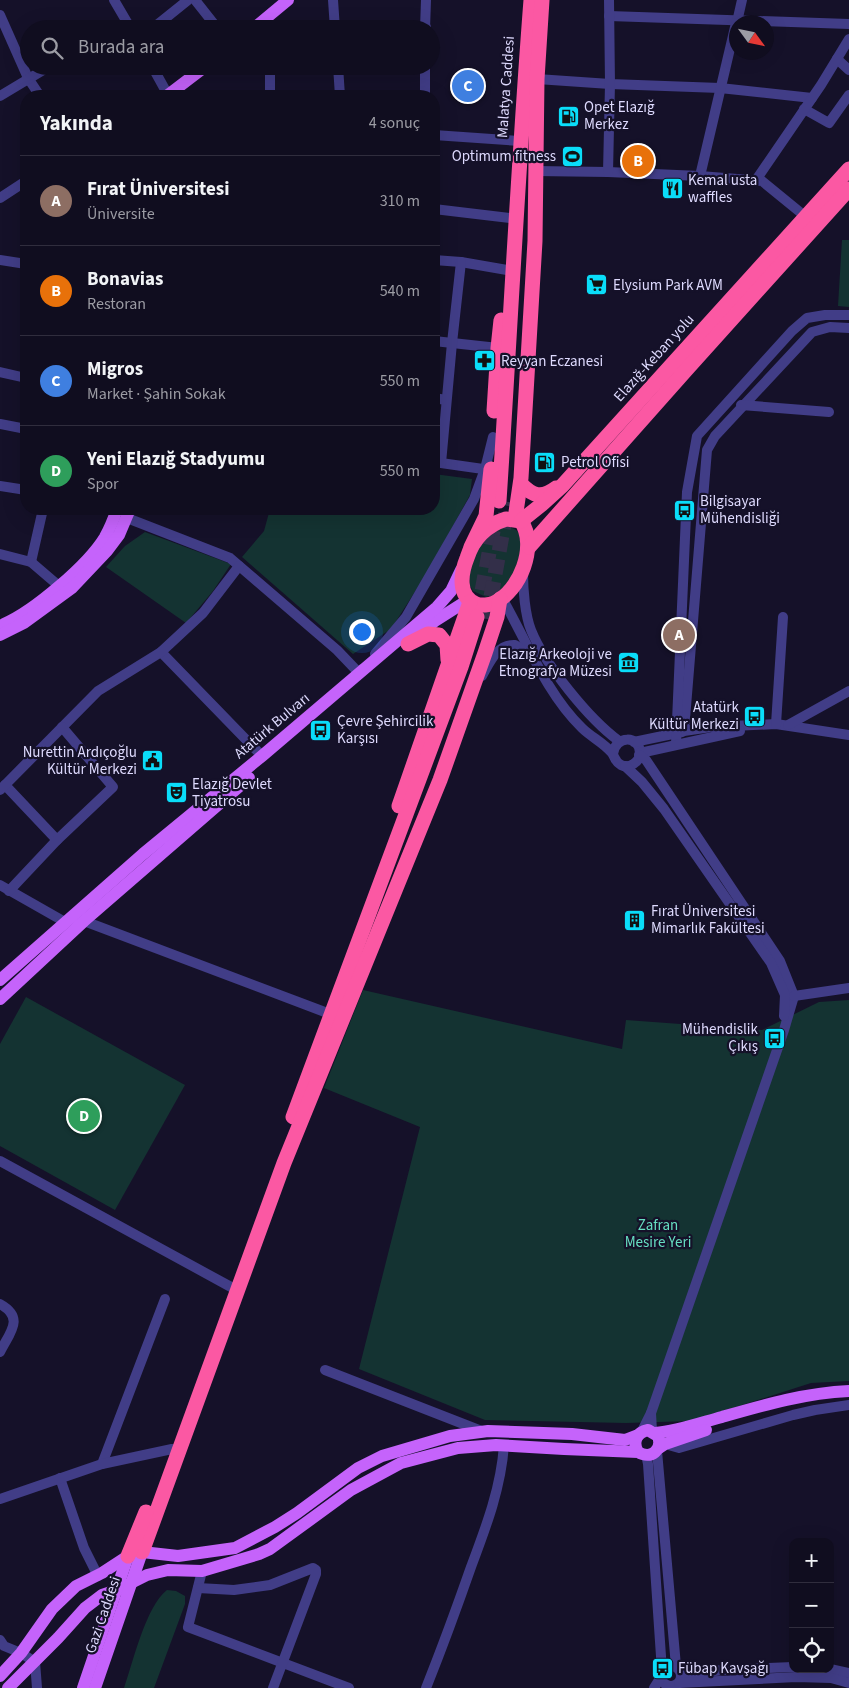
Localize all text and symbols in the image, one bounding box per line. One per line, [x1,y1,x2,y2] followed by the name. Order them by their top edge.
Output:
[729,15,774,60] north arrow
[20,20,440,75] search box
[38,34,66,62] icon: search
[78,34,164,61] text: Burada ara
[492,35,520,139] street label: Malatya Caddesi
[452,67,484,105] pin: C
[584,97,655,135] place label: Opet Elazığ Merkez
[556,104,580,128] fuel station icon: Opet Elazığ Merkez
[40,108,113,138] text: Yakında
[369,112,420,134] text: 4 sonuç
[622,142,654,180] pin: B
[560,144,584,168] sports icon: Optimum fitness
[452,146,556,167] place label: Optimum fitness
[688,170,757,208] place label: Kemal usta waffles
[87,176,229,203] text: Fırat Üniversitesi
[660,177,684,201] restaurant icon: Kemal usta waffles
[51,190,61,212] text: A
[380,190,420,212] text: 310 m
[87,203,155,225] text: Üniversite
[87,266,164,293] text: Bonavias
[585,273,609,297] supermarket icon: Elysium Park AVM
[613,275,723,296] place label: Elysium Park AVM
[51,280,61,302] text: B
[380,280,420,302] text: 540 m
[87,293,146,315] text: Restoran
[609,310,699,406] street label: Elazığ-Keban yolu
[473,349,497,373] pharmacy icon: Reyyan Eczanesi
[501,351,603,372] place label: Reyyan Eczanesi
[87,356,143,383] text: Migros
[51,370,61,392] text: C
[380,370,420,392] text: 550 m
[87,383,226,405] text: Market · Şahin Sokak
[87,446,265,473] text: Yeni Elazığ Stadyumu
[533,450,557,474] fuel station icon: Petrol Ofisi
[561,452,630,473] place label: Petrol Ofisi
[51,460,61,482] text: D
[380,460,420,482] text: 550 m
[87,473,119,495] text: Spor
[700,491,780,529] place label: Bilgisayar Mühendisliği
[672,498,696,522] bus stop icon: Bilgisayar Mühendisliği
[663,616,695,654] pin: A
[349,619,375,645] your location
[499,644,612,682] place label: Elazığ Arkeoloji ve Etnografya Müzesi
[616,651,640,675] museum icon: Elazığ Arkeoloji ve Etnografya Müzesi
[230,688,314,764] street label: Atatürk Bulvarı
[649,697,740,735] place label: Atatürk Kültür Merkezi
[743,704,767,728] bus stop icon: Atatürk Kültür Merkezi
[337,711,434,749] place label: Çevre Şehircilik Karşısı
[309,718,333,742] bus stop icon: Çevre Şehircilik Karşısı
[23,742,137,780] place label: Nurettin Ardıçoğlu Kültür Merkezi
[141,749,165,773] public building icon: Nurettin Ardıçoğlu Kültür Merkezi
[192,774,272,812] place label: Elazığ Devlet Tiyatrosu
[164,781,188,805] theatre icon: Elazığ Devlet Tiyatrosu
[651,901,765,939] place label: Fırat Üniversitesi Mimarlık Fakültesi
[623,908,647,932] building icon: Fırat Üniversitesi Mimarlık Fakültesi
[682,1019,759,1057] place label: Mühendislik Çıkış
[762,1026,786,1050] bus stop icon: Mühendislik Çıkış
[68,1097,100,1135] pin: D
[625,1215,691,1253] park label: Zafran Mesire Yeri
[789,1538,834,1673] map controls
[789,1538,834,1583] button: +
[80,1574,126,1656] street label: Gazi Caddesi
[789,1583,834,1628] button: −
[789,1628,834,1673] button: locate
[650,1656,674,1680] bus stop icon: Fübap Kavşağı
[678,1658,769,1679] place label: Fübap Kavşağı

